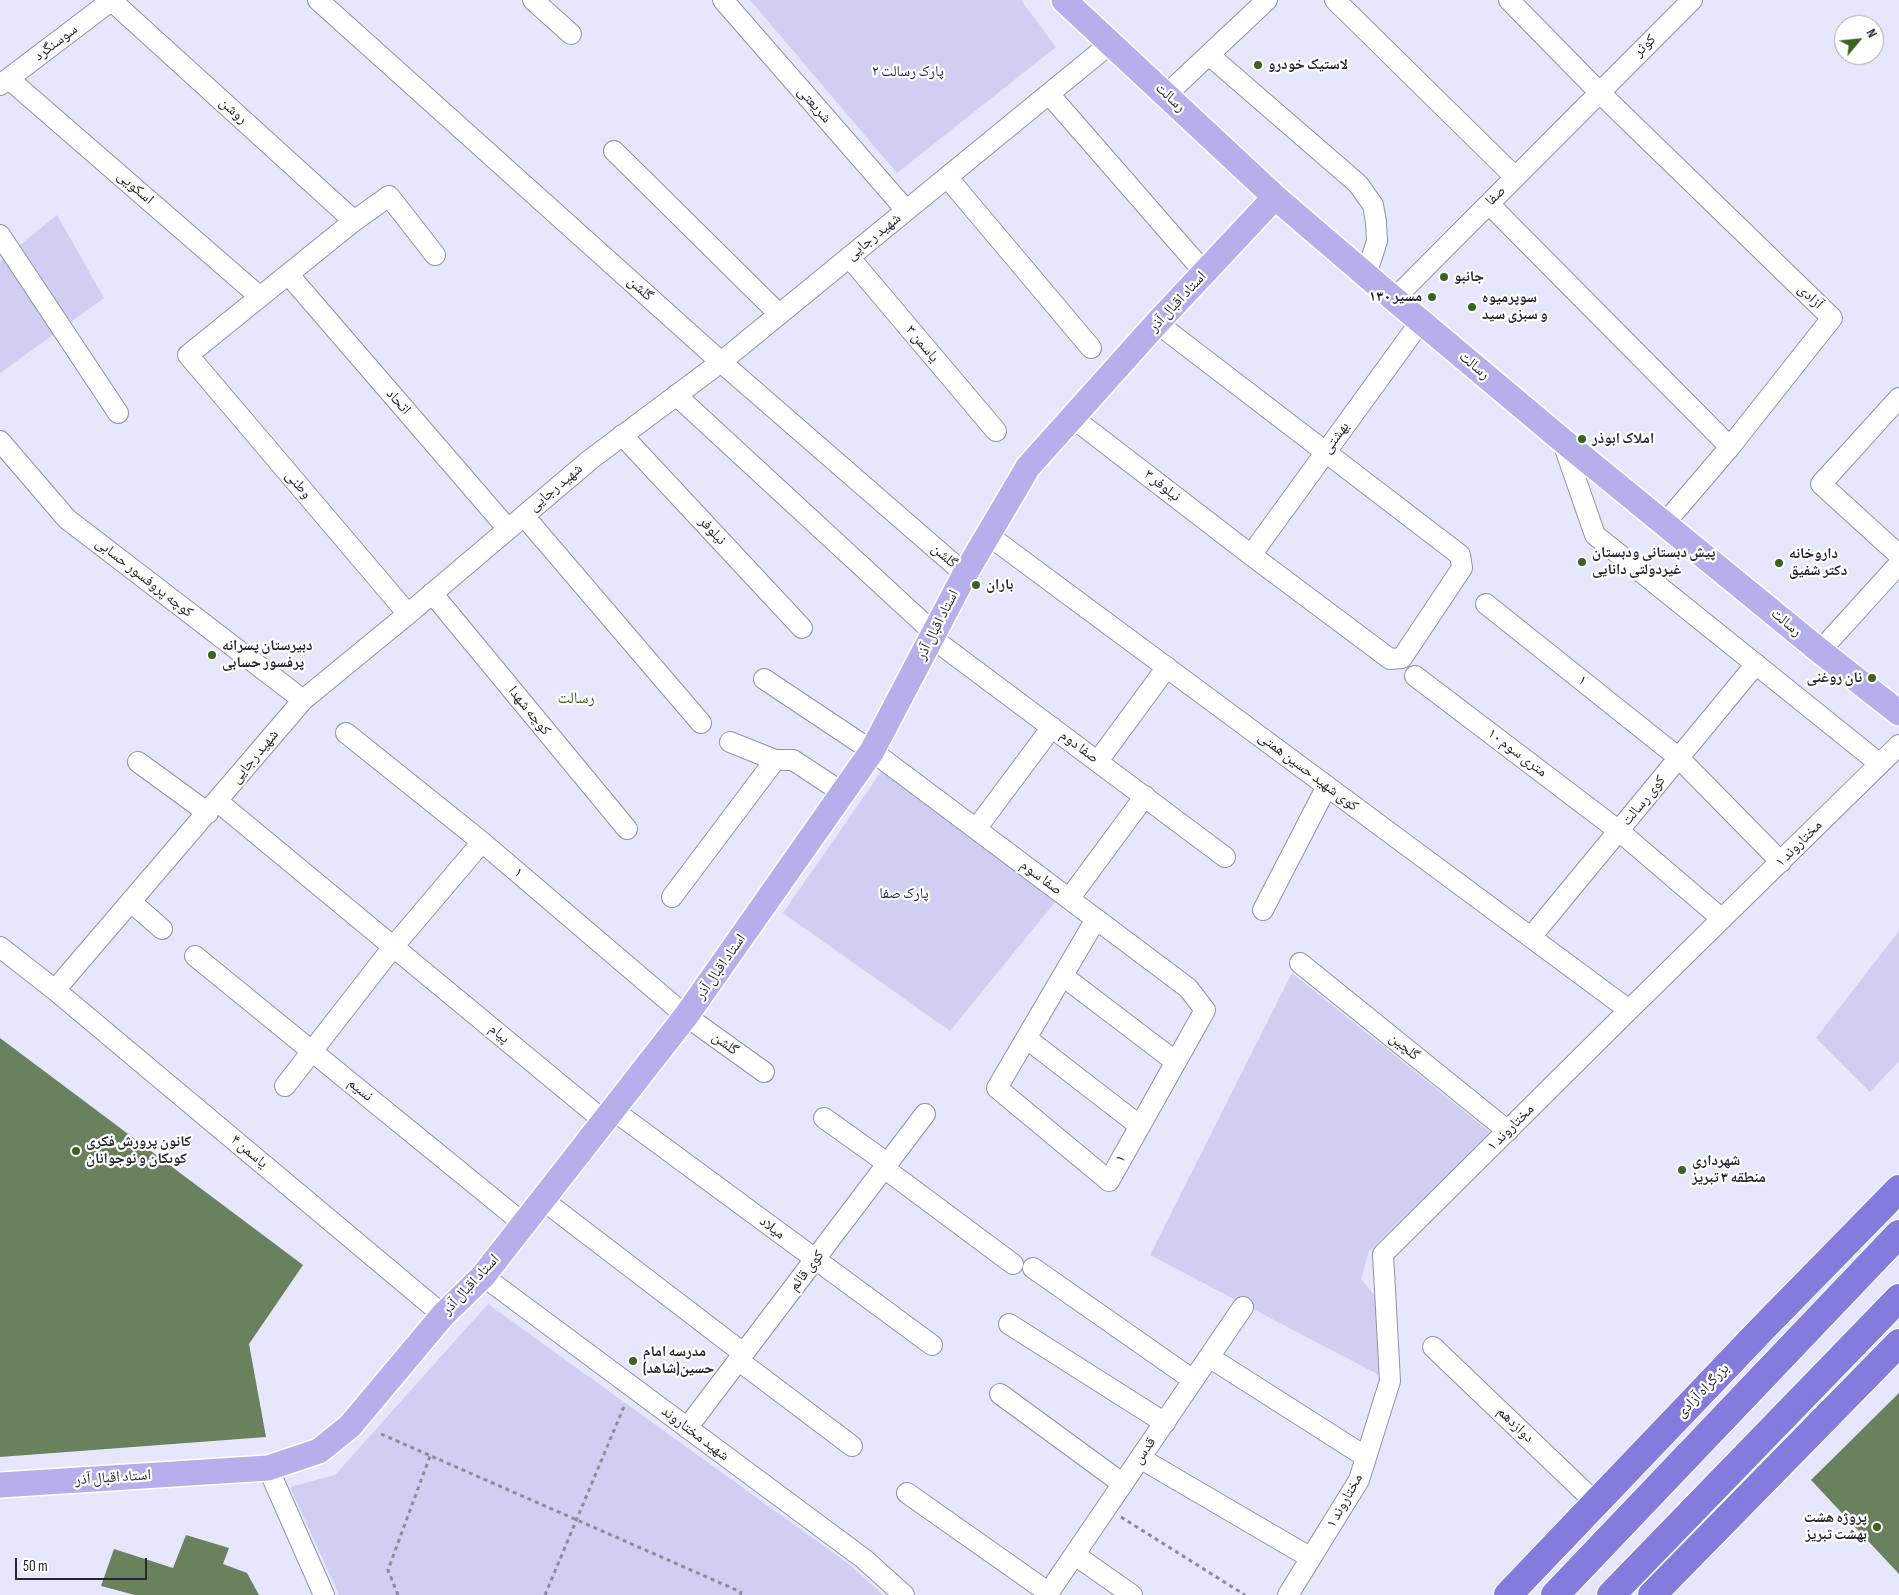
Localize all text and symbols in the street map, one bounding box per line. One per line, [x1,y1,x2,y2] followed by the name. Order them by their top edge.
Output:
[1834,15,1884,65] north arrow
[30,21,82,65] street label: سوسنگرد
[1863,26,1881,40] text: N
[1630,31,1660,61] street label: کوثر
[1268,56,1348,74] place label: لاستیک خودرو
[1252,59,1264,71] marker: لاستیک خودرو
[872,63,944,81] park label: پارک رسالت ۲
[1151,80,1189,116] street label: رسالت
[793,83,835,127] street label: شریعتی
[215,94,251,128] street label: روشن
[113,167,157,209] street label: اسکویی
[1482,182,1510,210] street label: صفا
[843,210,905,264] street label: شهید رجایی
[1145,268,1211,336] street label: استاد اقبال آذر
[1454,268,1484,286] place label: جانبو
[1438,271,1450,283] marker: جانبو
[623,273,657,305] street label: گلشن
[1794,281,1826,313] street label: آزادی
[1369,288,1422,306] place label: مسیر ۱۳۰
[1482,289,1548,324] place label: سوپرمیوه و سبزی سید
[1426,291,1438,303] marker: مسیر ۱۳۰
[1466,301,1478,313] marker: سوپرمیوه و سبزی سید
[901,322,943,366] street label: یاسمن ۳
[1455,348,1493,384] street label: رسالت
[382,385,414,419] street label: اتحاد
[1318,418,1354,458] street label: بهشتی
[1592,430,1654,448] place label: املاک ابوذر
[1576,433,1588,445] marker: املاک ابوذر
[525,460,587,516] street label: شهید رجایی
[1140,466,1184,506] street label: نیلوفر ۳
[281,467,315,503] street label: وطنی
[694,513,730,549] street label: نیلوفر
[91,534,197,622] street label: کوچه پروفسور حسابی
[927,540,961,572] street label: گلشن
[1592,544,1715,579] place label: پیش دبستانی ودبستان غیردولتی دانایی
[1789,545,1847,580] place label: داروخانه دکتر شفیق
[1576,556,1588,568] marker: پیش دبستانی ودبستان غیردولتی دانایی
[1773,557,1785,569] marker: داروخانه دکتر شفیق
[986,576,1013,594] place label: باران
[970,579,982,591] marker: باران
[913,587,963,663] street label: استاد اقبال آذر
[1767,605,1805,641] street label: رسالت
[222,637,312,672] place label: دبیرستان پسرانه پرفسور حسابی
[206,649,218,661] marker: دبیرستان پسرانه پرفسور حسابی
[1807,669,1862,687] place label: نان روغنی
[1574,672,1590,690] street label: ۱
[1866,672,1878,684] marker: نان روغنی
[504,683,554,739] street label: کوچه شهدا
[557,689,595,709] district label: رسالت
[1484,725,1550,781] street label: ۱۰ متری سوم
[227,726,283,788] street label: شهید رجایی
[1056,726,1102,768] street label: صفا دوم
[1254,728,1362,816] street label: کوی شهید حسین همتی
[1618,772,1670,830] street label: کوی رسالت
[1772,817,1826,871] street label: مختاروند ۱
[1016,856,1066,900] street label: صفا سوم
[510,864,526,882] street label: ۱
[879,885,929,903] park label: پارک صفا
[692,931,750,1003] street label: استاد اقبال آذر
[485,1020,513,1048] street label: پیام
[708,1028,742,1060] street label: گلشن
[1385,1029,1423,1065] street label: گلچین
[344,1074,376,1106] street label: نسیم
[1484,1101,1538,1155] street label: مختاروند ۱
[227,1131,271,1173] street label: یاسمن ۴
[86,1133,191,1168] place label: کانون پرورش فکرى کوىکان و نوجوانان
[70,1145,82,1157] marker: کانون پرورش فکرى کوىکان و نوجوانان
[1111,1152,1131,1166] street label: ۱
[1692,1152,1766,1187] place label: شهرداری منطقه ۳ تبریز
[1676,1164,1688,1176] marker: شهرداری منطقه ۳ تبریز
[756,1213,788,1243] street label: میلاد
[785,1247,829,1295] street label: کوی قائم
[438,1251,504,1319] street label: استاد اقبال آذر
[643,1343,714,1378] place label: مدرسه امام حسین(شاهد)
[627,1355,639,1367] marker: مدرسه امام حسین(شاهد)
[1673,1360,1733,1422] street label: بزرگراه آزادی
[657,1403,733,1465] street label: شهید مختاروند
[1493,1403,1537,1447] street label: دوازدهم
[1130,1434,1160,1468] street label: قدس
[74,1466,152,1490] street label: استاد اقبال آذر
[1323,1471,1367,1531] street label: مختاروند ۱
[1804,1509,1867,1544] place label: پروژه هشت بهشت تبریز
[1871,1521,1883,1533] marker: پروژه هشت بهشت تبریز
[18,1548,150,1580] scale bar
[23,1557,48,1576] text: 50 m

